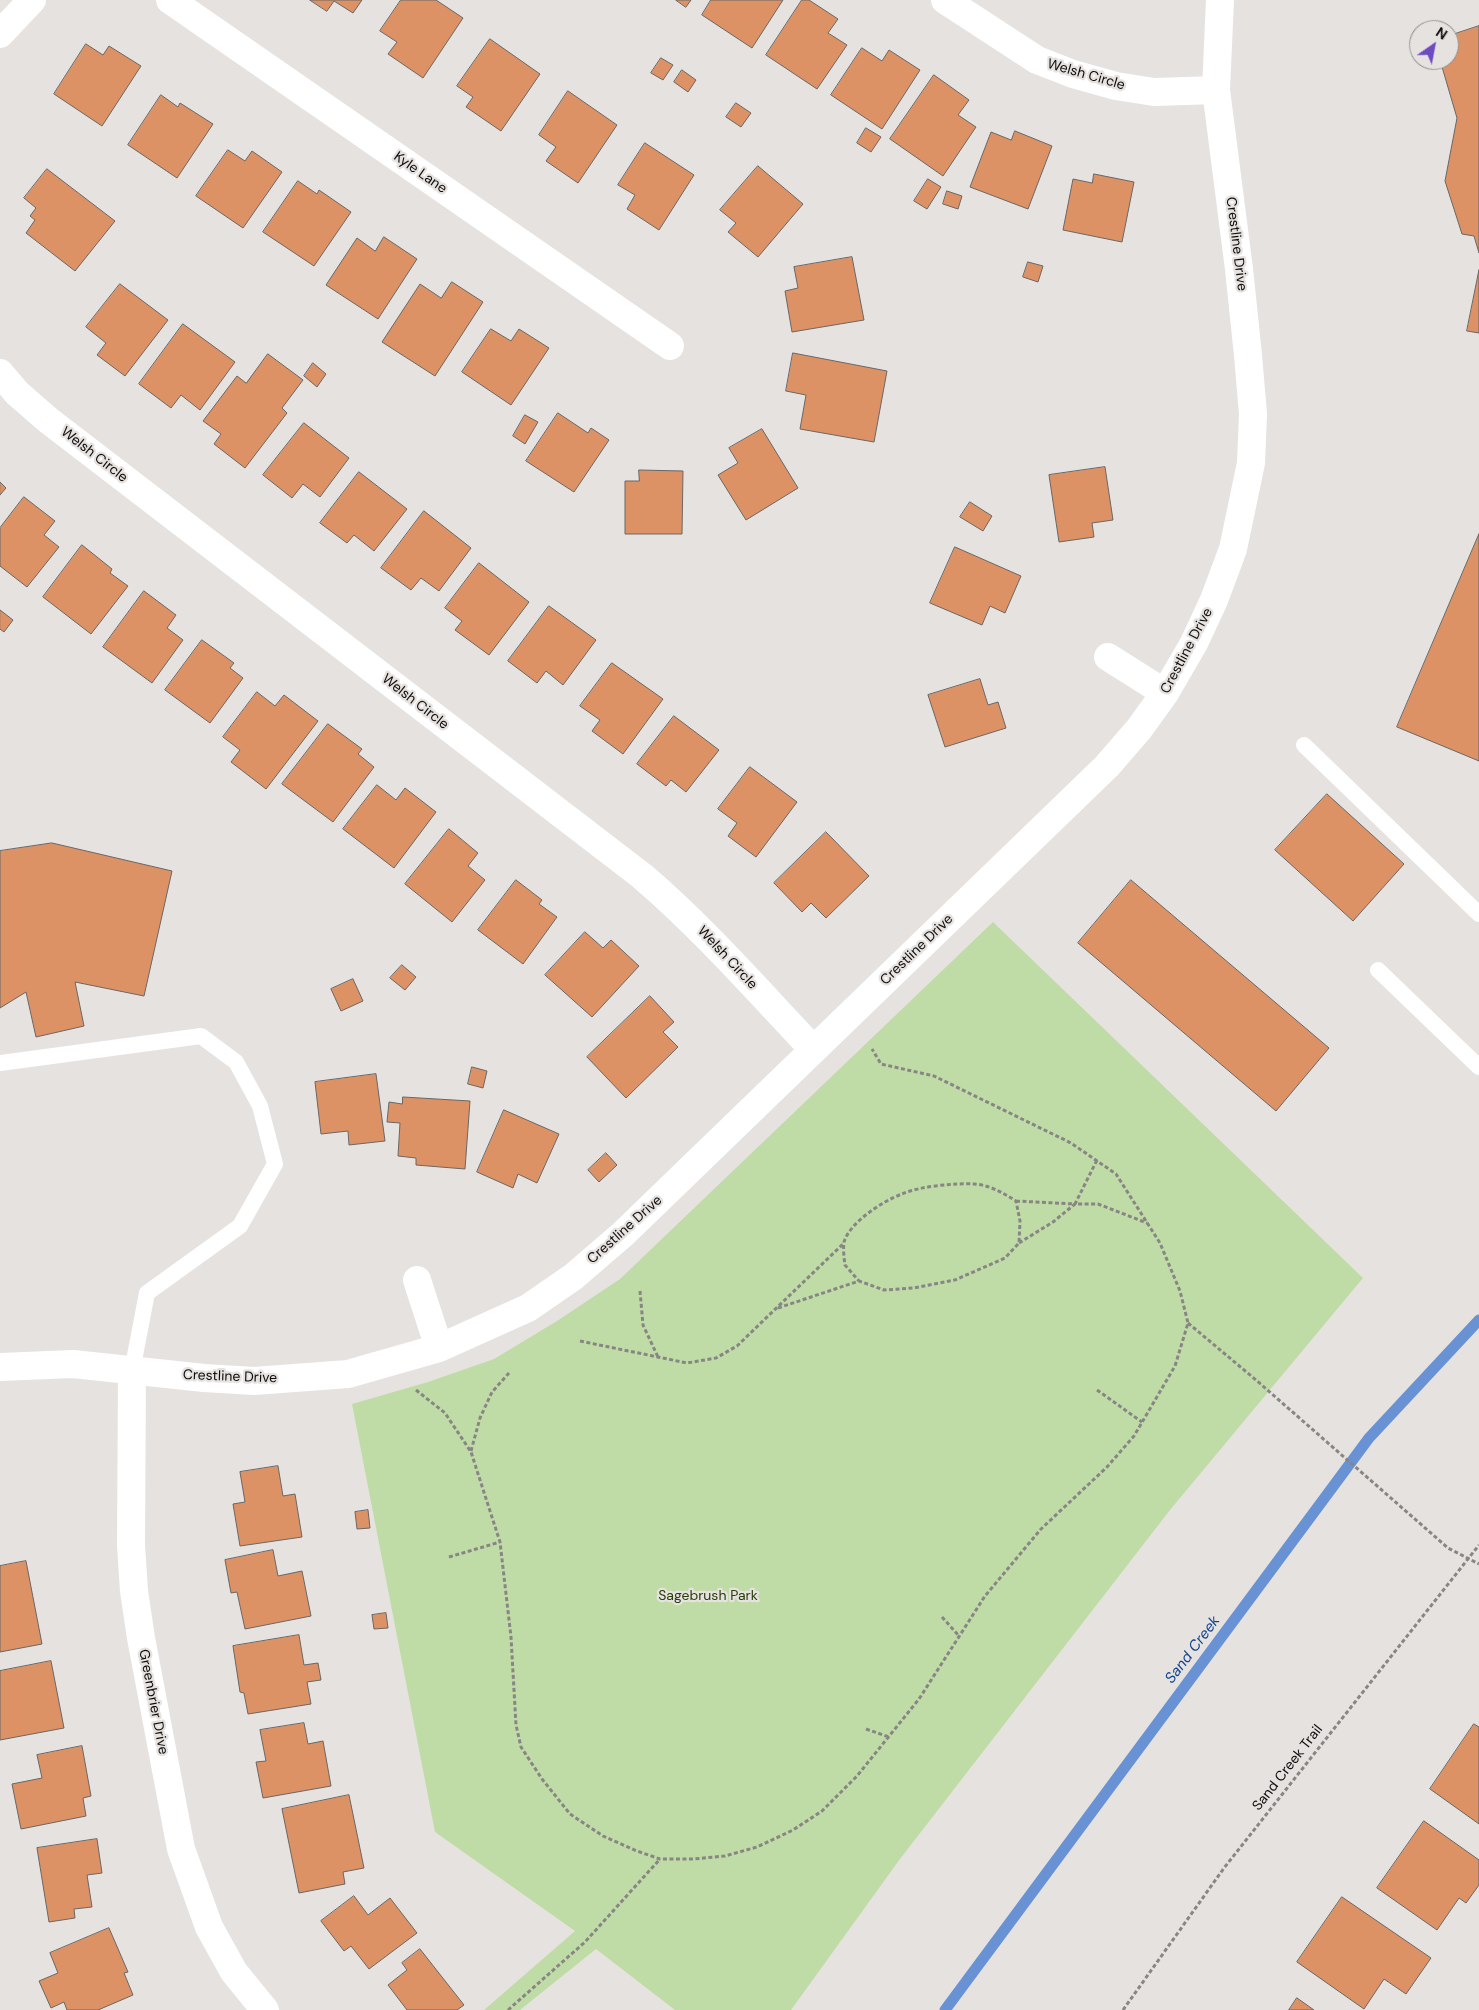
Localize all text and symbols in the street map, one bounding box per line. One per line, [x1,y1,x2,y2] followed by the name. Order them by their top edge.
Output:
[1409,20,1459,70] north arrow
[1432,23,1451,44] text: N
[1045,56,1127,94] street label: Welsh Circle
[390,149,450,197] street label: Kyle Lane
[1222,196,1250,292] street label: Crestline Drive
[57,424,131,486] street label: Welsh Circle
[1157,605,1217,697] street label: Crestline Drive
[378,671,452,733] street label: Welsh Circle
[877,911,957,989] street label: Crestline Drive
[694,923,760,993] street label: Welsh Circle
[584,1192,666,1268] street label: Crestline Drive
[183,1367,277,1387] street label: Crestline Drive
[658,1588,758,1604] park label: Sagebrush Park
[1162,1613,1224,1687] water label: Sand Creek
[135,1648,171,1756] street label: Greenbrier Drive
[1249,1722,1327,1814] street label: Sand Creek Trail

